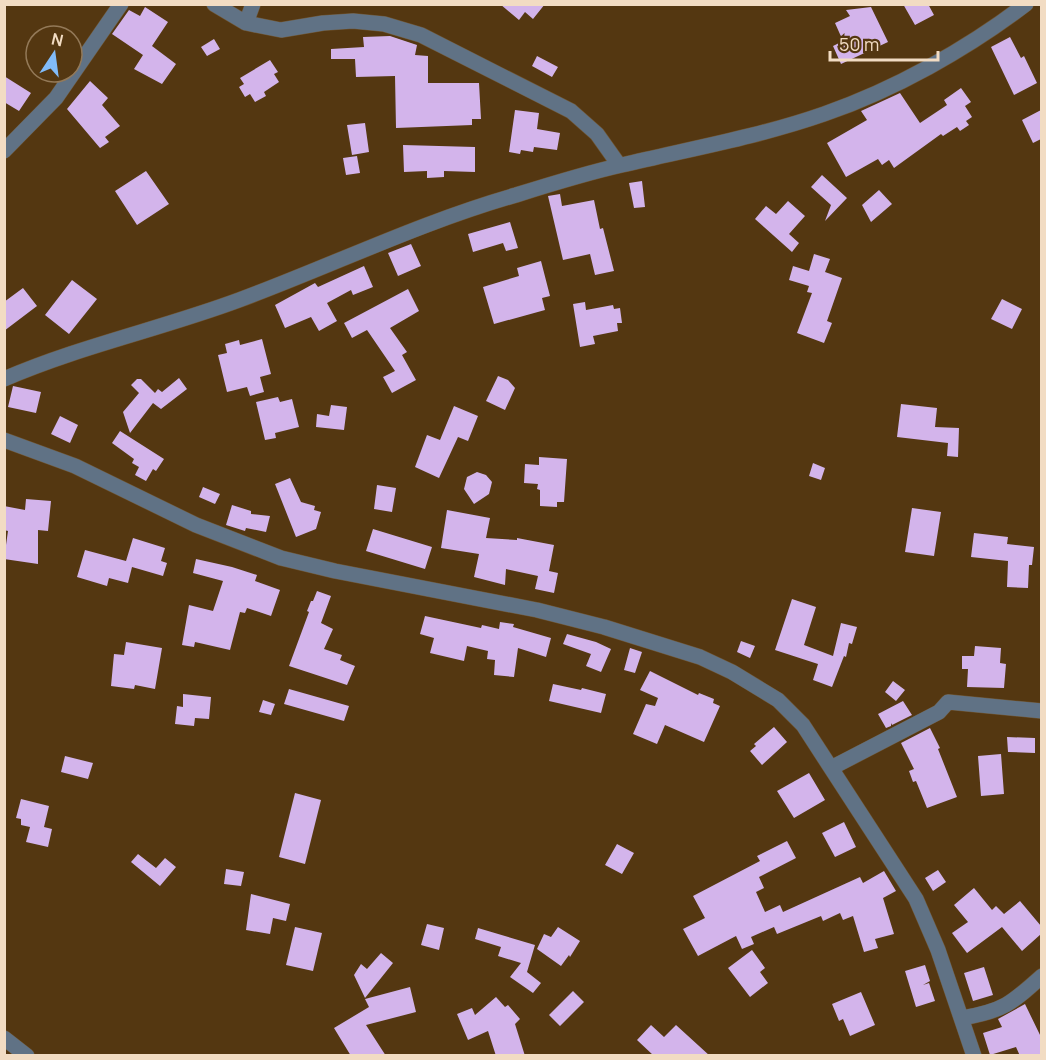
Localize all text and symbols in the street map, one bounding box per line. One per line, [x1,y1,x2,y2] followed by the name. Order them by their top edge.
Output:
[24,24,84,84] north arrow
[830,24,938,62] scale bar
[49,27,65,51] text: N
[839,32,879,56] text: 50 m

